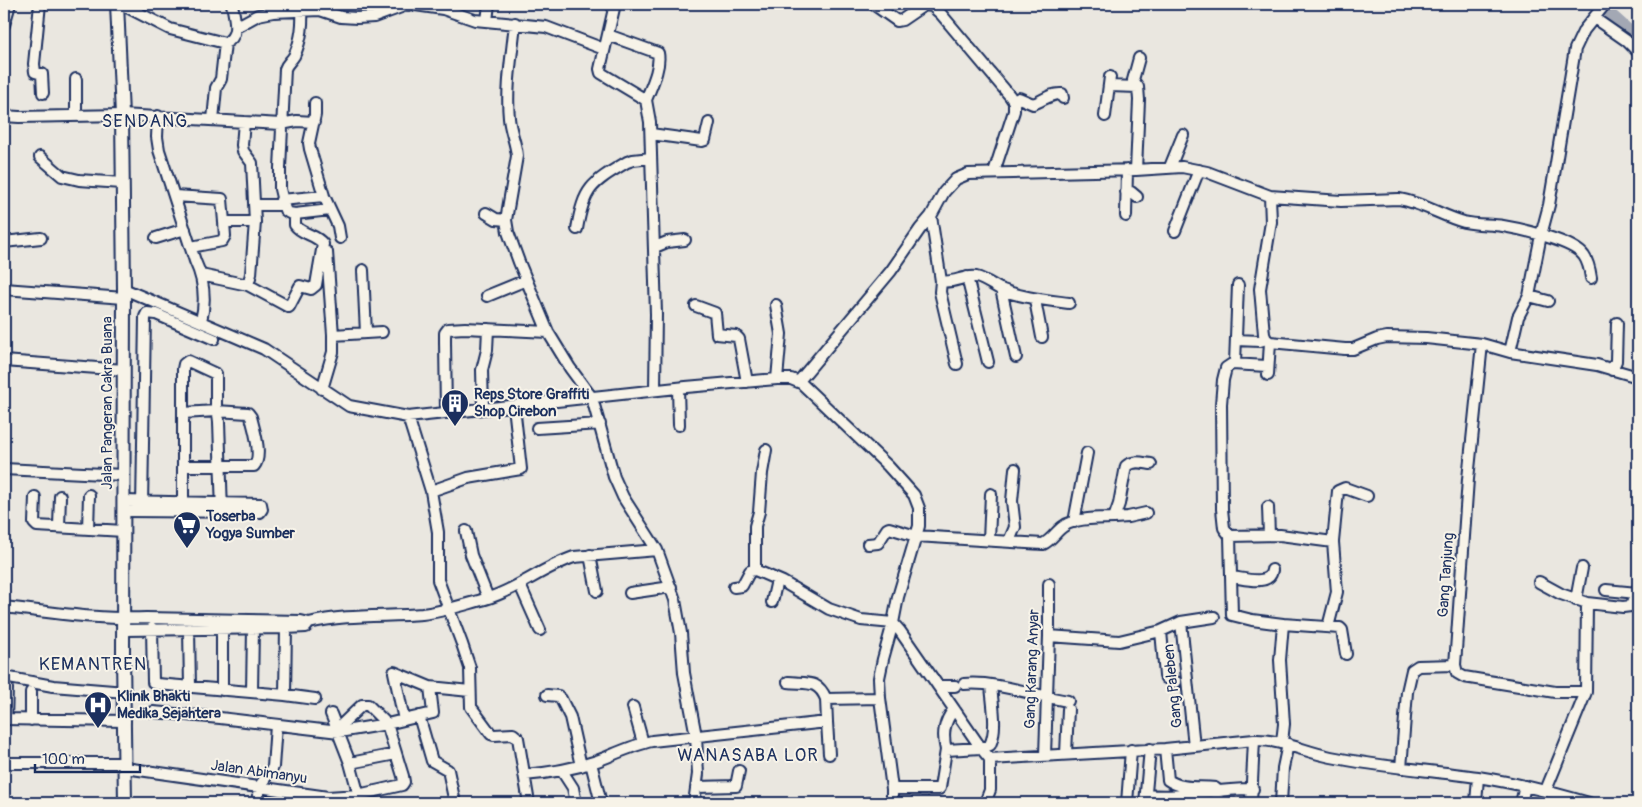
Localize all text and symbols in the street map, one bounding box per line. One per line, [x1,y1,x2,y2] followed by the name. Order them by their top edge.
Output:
[102,110,188,133] district label: SENDANG
[98,316,117,490] street label: Jalan Pangeran Cakra Buana
[474,385,589,421] place label: Reps Store Graffiti Shop Cirebon
[440,388,470,427] building icon: Reps Store Graffiti Shop Cirebon
[205,507,296,543] place label: Toserba Yogya Sumber
[172,510,202,549] supermarket icon: Toserba Yogya Sumber
[1434,532,1458,618] street label: Gang Tanjung
[1020,608,1044,729] street label: Gang Karang Anyar
[1159,643,1187,729] street label: Gang Paleben
[39,653,147,676] district label: KEMANTREN
[117,687,221,723] place label: Klinik Bhakti Medika Sejahtera
[83,690,113,729] hospital icon: Klinik Bhakti Medika Sejahtera
[35,742,140,774] scale bar
[677,744,819,767] district label: WANASABA LOR
[42,750,85,769] text: 100 m
[209,756,309,788] street label: Jalan Abimanyu

